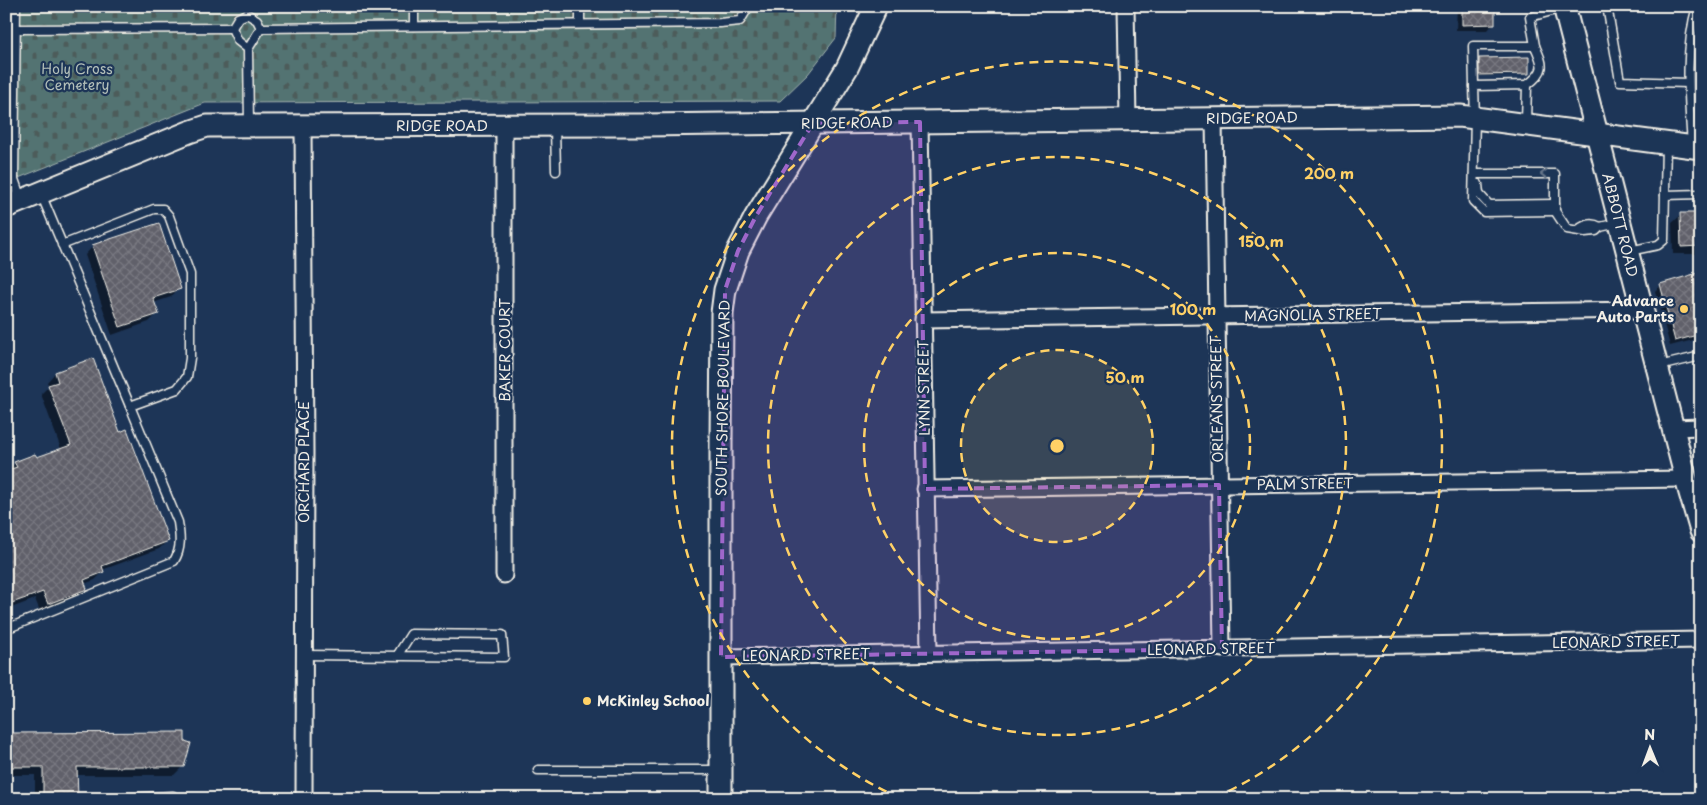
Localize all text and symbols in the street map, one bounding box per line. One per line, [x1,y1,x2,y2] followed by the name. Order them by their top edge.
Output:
[41,58,113,95] park label: Holy Cross Cemetery
[1206,106,1298,129] street label: RIDGE ROAD
[801,111,893,134] street label: RIDGE ROAD
[396,115,488,136] street label: RIDGE ROAD
[1304,161,1354,184] text: 200 m
[1540,169,1548,179] one-way arrow
[1597,171,1644,279] street label: ABBOTT ROAD
[1238,229,1284,252] text: 150 m
[1597,290,1674,327] place label: Advance Auto Parts
[1170,297,1216,320] text: 100 m
[494,298,515,402] street label: BAKER COURT
[710,300,735,496] street label: SOUTH SHORE BOULEVARD
[1244,303,1382,326] street label: MAGNOLIA STREET
[1678,303,1690,315] marker: Advance Auto Parts
[1205,335,1228,463] street label: ORLEANS STREET
[912,340,935,436] street label: LYNN STREET
[1106,365,1144,388] text: 50 m
[293,401,314,523] street label: ORCHARD PLACE
[1048,437,1066,455] centre of rings
[1256,472,1354,495] street label: PALM STREET
[1552,630,1681,653] street label: LEONARD STREET
[1147,637,1276,660] street label: LEONARD STREET
[742,643,871,666] street label: LEONARD STREET
[597,690,709,711] place label: McKinley School
[581,695,593,707] marker: McKinley School
[1624,722,1674,772] north arrow
[1644,724,1655,745] text: N

